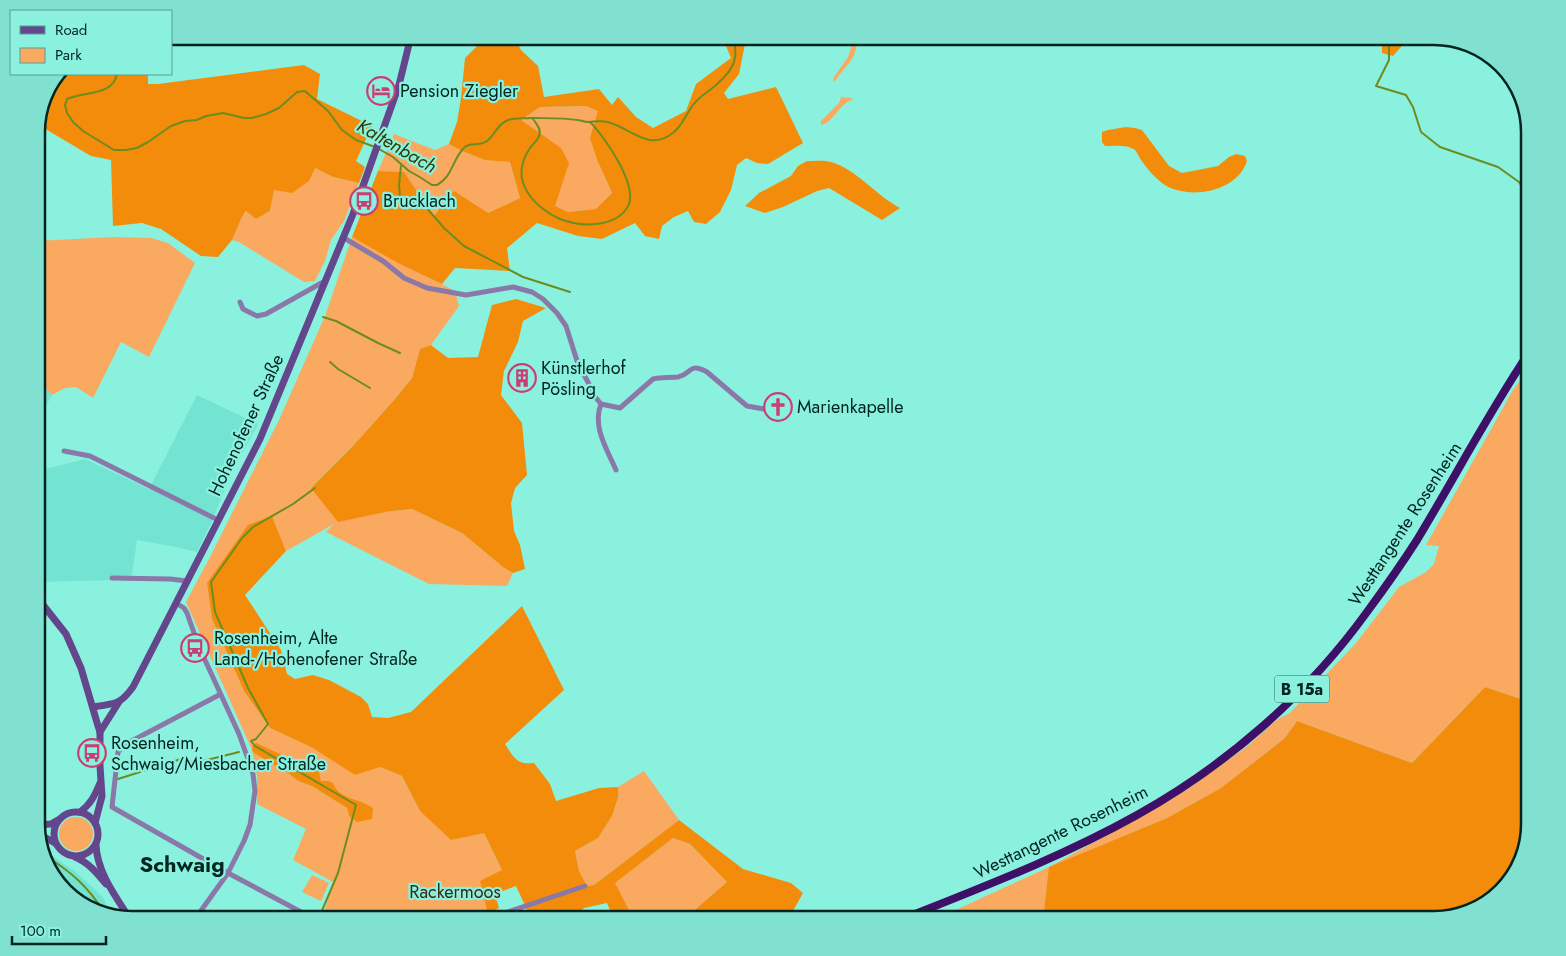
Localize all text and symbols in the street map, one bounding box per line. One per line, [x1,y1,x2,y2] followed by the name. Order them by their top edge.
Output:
[10,10,172,75] legend
[55,19,87,41] text: Road
[55,44,82,66] text: Park
[366,76,396,106] hotel icon: Pension Ziegler
[400,78,519,104] place label: Pension Ziegler
[352,112,442,180] water label: Kaltenbach
[349,186,379,216] bus stop icon: Brucklach
[383,188,456,214] place label: Brucklach
[202,350,290,500] street label: Hohenofener Straße
[541,355,627,402] place label: Künstlerhof Pösling
[507,363,537,393] building icon: Künstlerhof Pösling
[763,392,793,422] church icon: Marienkapelle
[797,394,903,420] place label: Marienkapelle
[1342,437,1468,611] street label: Westtangente Rosenheim
[214,625,417,672] place label: Rosenheim, Alte Land-/Hohenofener Straße
[180,633,210,663] bus stop icon: Rosenheim, Alte Land-/Hohenofener Straße
[1274,676,1330,702] road number: B 15a
[111,730,326,777] place label: Rosenheim, Schwaig/Miesbacher Straße
[77,738,107,768] bus stop icon: Rosenheim, Schwaig/Miesbacher Straße
[969,778,1153,886] street label: Westtangente Rosenheim
[139,848,225,880] district label: Schwaig
[409,879,501,905] park label: Rackermoos
[12,914,106,946] scale bar
[20,920,61,942] text: 100 m

